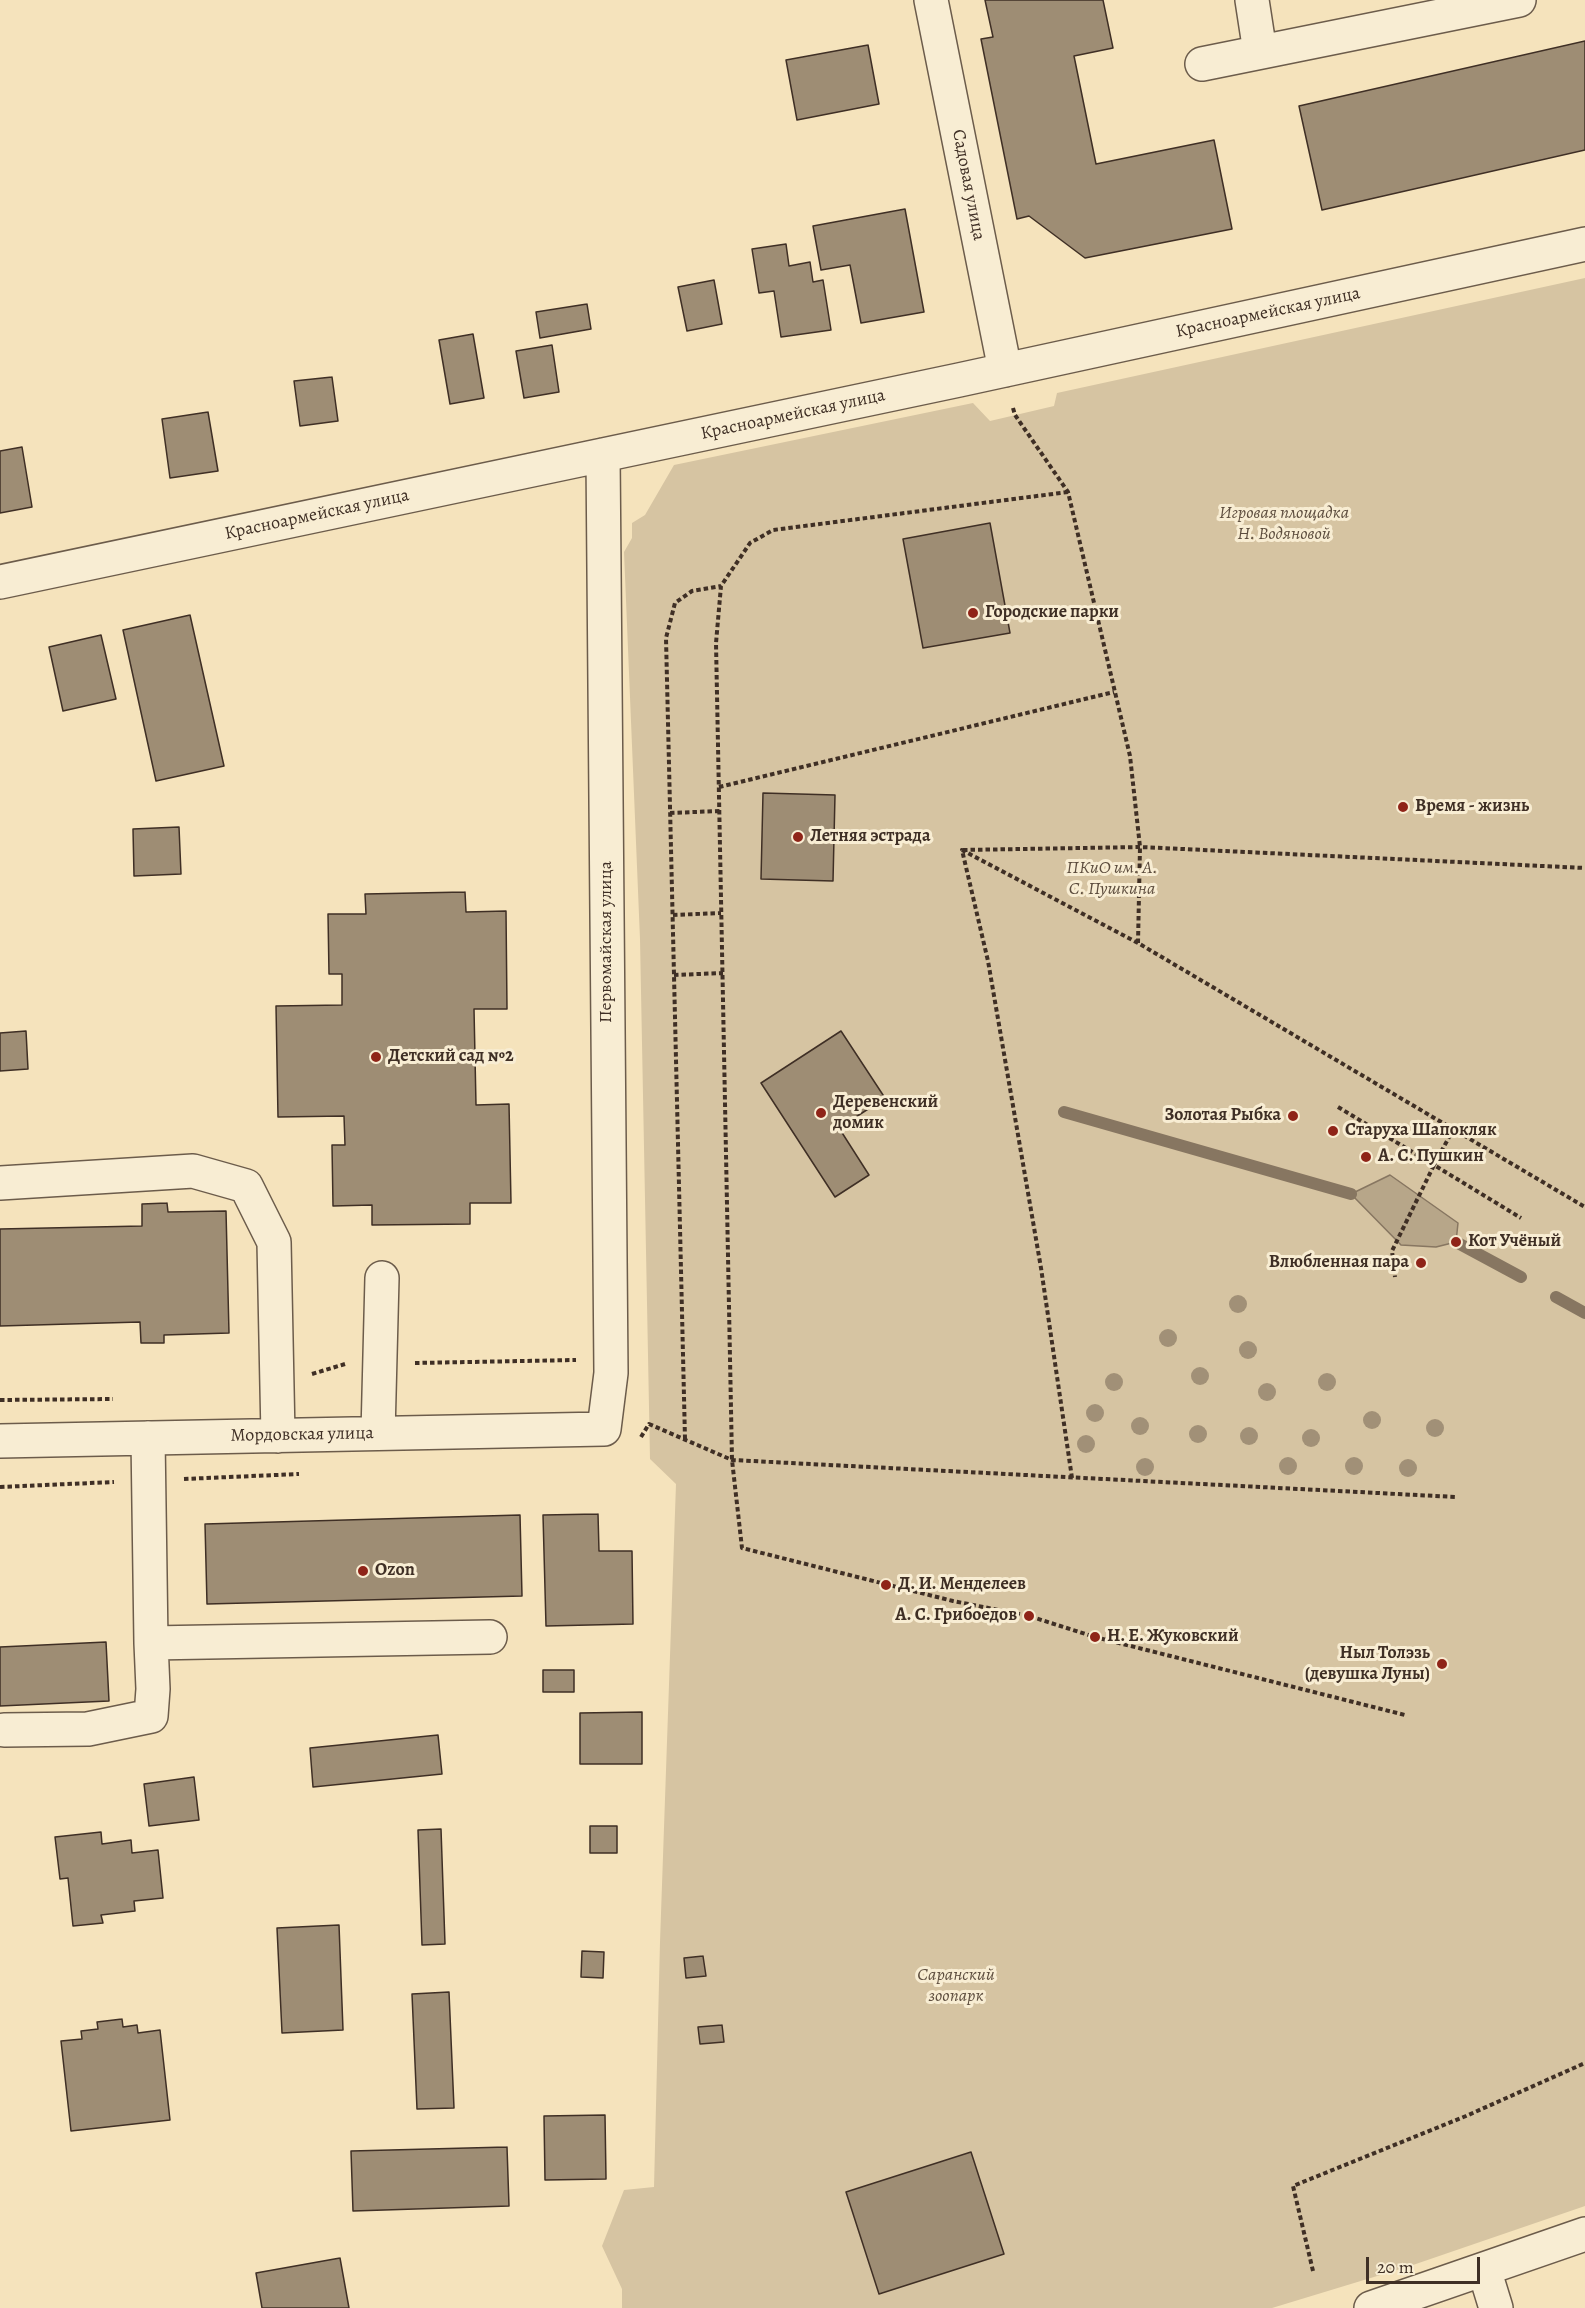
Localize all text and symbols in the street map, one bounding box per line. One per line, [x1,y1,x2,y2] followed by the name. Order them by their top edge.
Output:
[947,128,989,242] street label: Садовая улица
[1174,283,1362,343] street label: Красноармейская улица
[699,385,887,445] street label: Красноармейская улица
[223,485,411,545] street label: Красноармейская улица
[1219,503,1349,546] park label: Игровая площадка Н. Водяновой
[985,602,1119,624] place label: Городские парки
[966,606,980,620] marker: Городские парки
[1415,796,1529,818] place label: Время - жизнь
[1396,800,1410,814] marker: Время - жизнь
[810,826,930,848] place label: Летняя эстрада
[791,830,805,844] marker: Летняя эстрада
[1066,858,1158,900] park label: ПКиО им. А. С. Пушкина
[596,861,618,1023] street label: Первомайская улица
[388,1046,514,1068] place label: Детский сад №2
[369,1050,383,1064] marker: Детский сад №2
[833,1092,938,1134] place label: Деревенский домик
[1164,1105,1281,1127] place label: Золотая Рыбка
[814,1106,828,1120] marker: Деревенский домик
[1286,1109,1300,1123] marker: Золотая Рыбка
[1345,1120,1497,1142] place label: Старуха Шапокляк
[1326,1124,1340,1138] marker: Старуха Шапокляк
[1378,1146,1484,1168] place label: А. С. Пушкин
[1359,1150,1373,1164] marker: А. С. Пушкин
[1468,1231,1561,1253] place label: Кот Учёный
[1449,1235,1463,1249] marker: Кот Учёный
[1269,1252,1409,1274] place label: Влюбленная пара
[1414,1256,1428,1270] marker: Влюбленная пара
[230,1423,374,1447] street label: Мордовская улица
[375,1560,415,1582] place label: Ozon
[356,1564,370,1578] marker: Ozon
[898,1574,1026,1596] place label: Д. И. Менделеев
[879,1578,893,1592] marker: Д. И. Менделеев
[895,1605,1017,1627] place label: А. С. Грибоедов
[1022,1609,1036,1623] marker: А. С. Грибоедов
[1107,1626,1239,1648] place label: Н. Е. Жуковский
[1088,1630,1102,1644] marker: Н. Е. Жуковский
[1305,1643,1430,1686] place label: Ныл Толэзь (девушка Луны)
[1435,1657,1449,1671] marker: Ныл Толэзь (девушка Луны)
[917,1965,995,2008] park label: Саранский зоопарк
[1369,2245,1483,2283] scale bar
[1377,2255,1414,2279] text: 20 m

